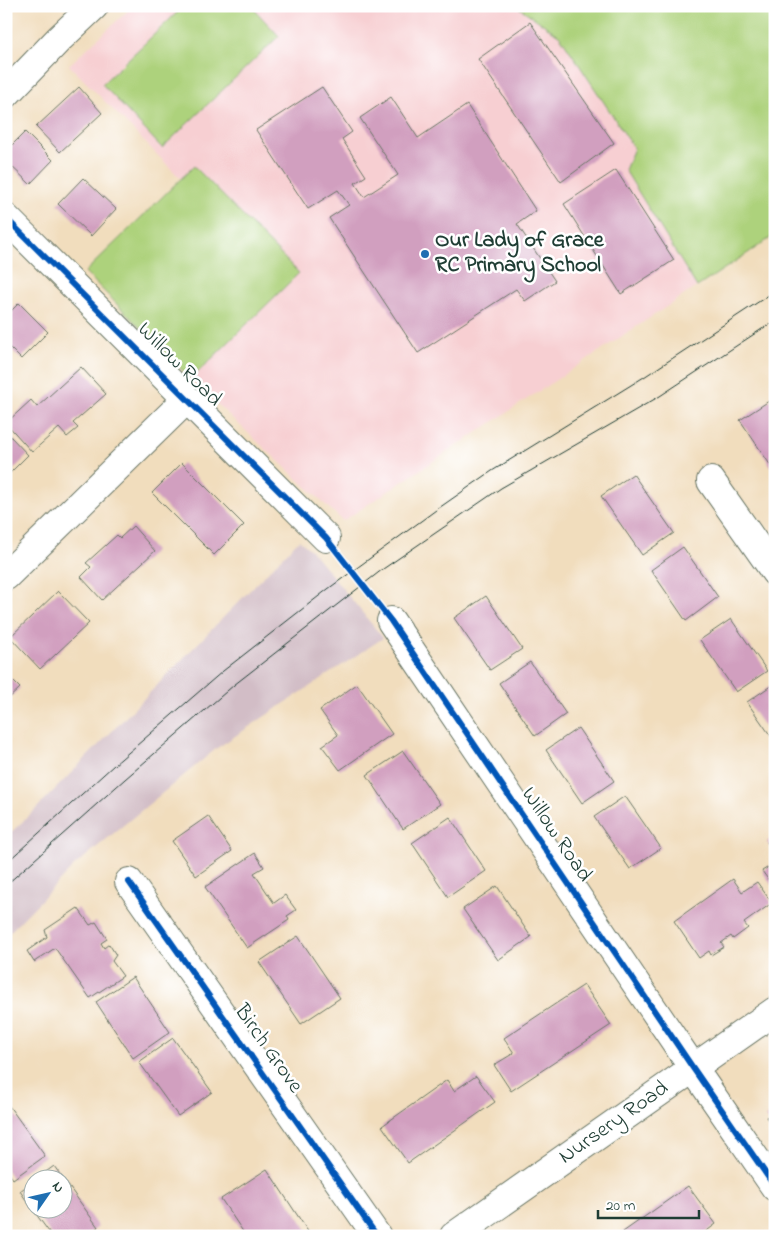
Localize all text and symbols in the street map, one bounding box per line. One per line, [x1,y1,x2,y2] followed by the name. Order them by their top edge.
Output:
[435,225,605,283] place label: Our Lady of Grace RC Primary School
[419,248,431,260] marker: Our Lady of Grace RC Primary School
[129,315,229,415] street label: Willow Road
[512,781,600,889] street label: Willow Road
[225,997,311,1100] street label: Birch Grove
[553,1073,676,1174] street label: Nursery Road
[22,1170,72,1220] north arrow
[46,1178,69,1197] text: N
[598,1187,700,1219] scale bar
[606,1195,636,1217] text: 20 m

